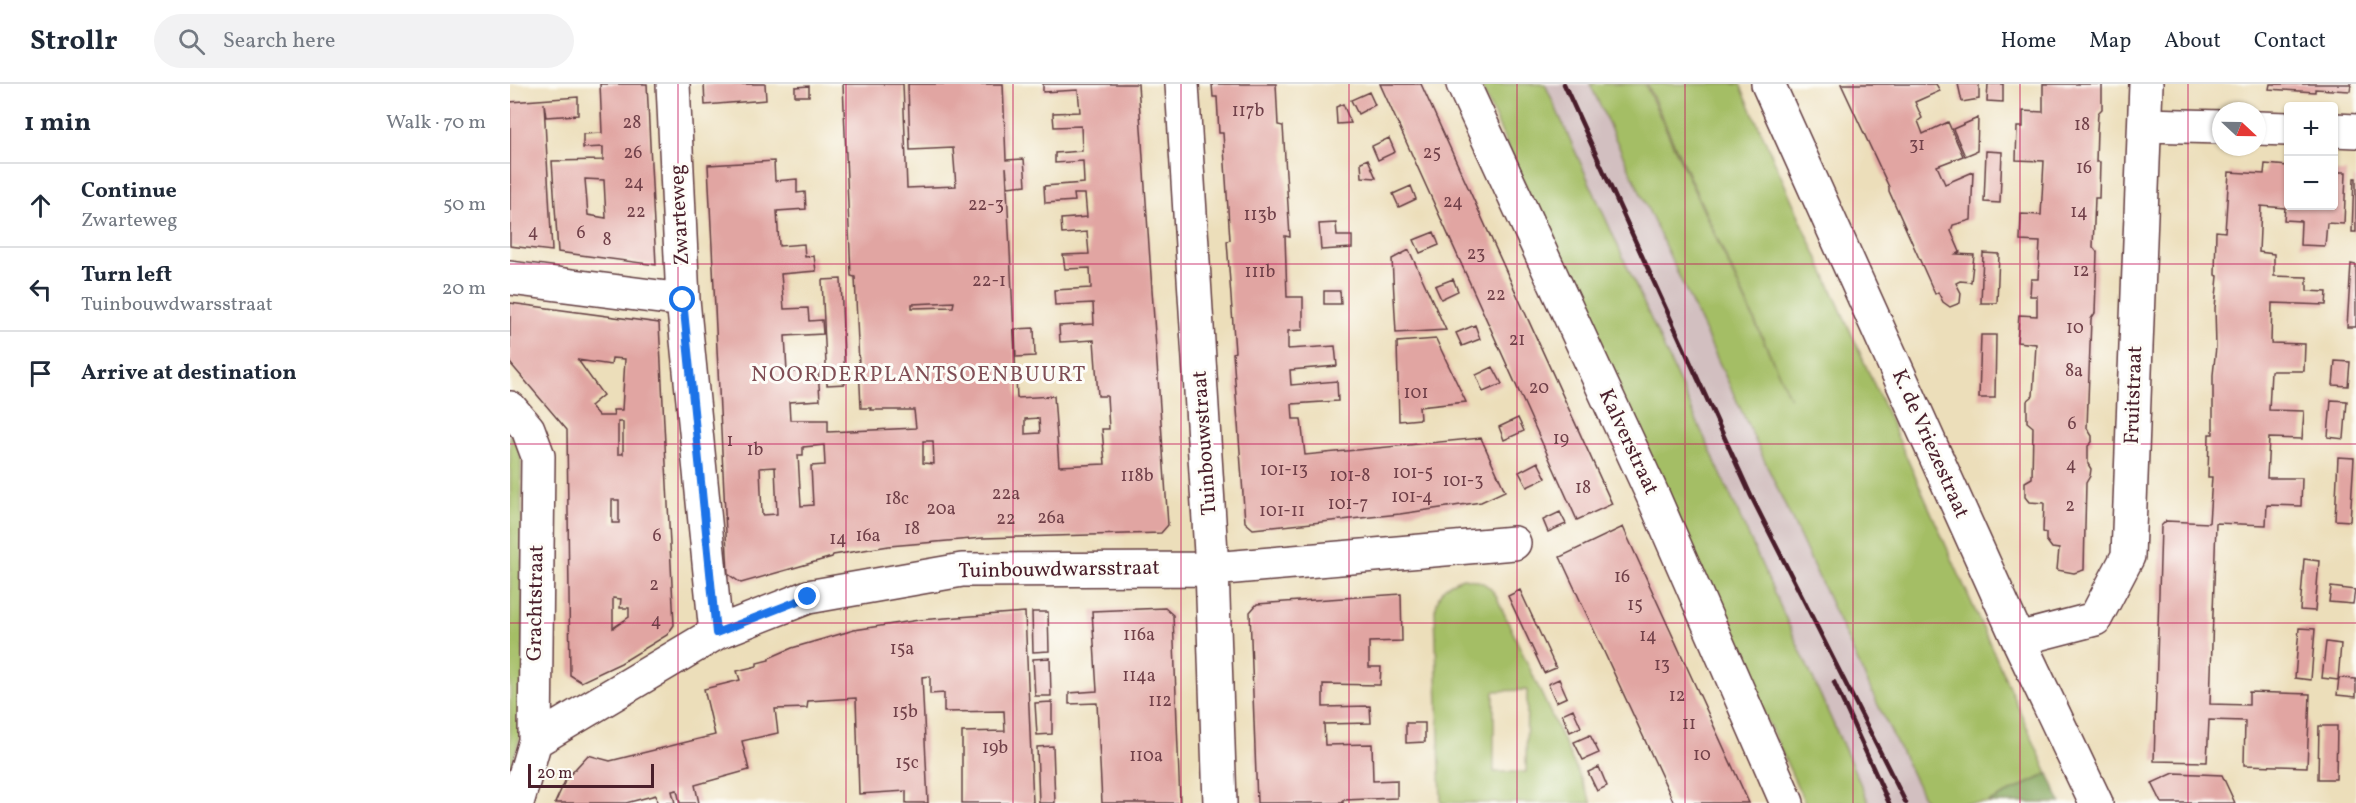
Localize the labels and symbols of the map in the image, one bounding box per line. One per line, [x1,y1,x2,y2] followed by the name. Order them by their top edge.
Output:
[1232,99,1264,124] house number: 117b
[2212,102,2266,156] north arrow
[623,111,641,136] house number: 28
[2074,113,2090,138] house number: 18
[1909,133,1925,158] house number: 31
[624,141,642,166] house number: 26
[1423,141,1441,166] house number: 25
[2076,156,2092,181] house number: 16
[663,164,697,266] street label: Zwarteweg
[624,171,644,196] house number: 24
[1443,190,1463,215] house number: 24
[968,193,1004,218] house number: 22-3
[626,200,646,225] house number: 22
[2070,200,2088,225] house number: 14
[1243,203,1277,228] house number: 113b
[528,220,538,245] house number: 4
[576,221,586,246] house number: 6
[602,228,612,253] house number: 8
[1467,242,1485,267] house number: 23
[2073,259,2089,284] house number: 12
[1245,260,1276,285] house number: 111b
[972,269,1006,294] house number: 22-1
[1486,283,1506,308] house number: 22
[669,286,695,312] route start
[2066,316,2084,341] house number: 10
[1509,328,1525,353] house number: 21
[2118,345,2150,445] street label: Fruitstraat
[2065,359,2083,384] house number: 8a
[751,360,1087,391] district label: NOORDERPLANTSOENBUURT
[1884,365,1976,523] street label: K. de Vriezestraat
[1185,370,1225,516] street label: Tuinbouwstraat
[1529,376,1549,401] house number: 20
[1404,381,1428,406] house number: 101
[1591,384,1665,500] street label: Kalverstraat
[2067,412,2077,437] house number: 6
[1553,427,1569,452] house number: 19
[727,429,733,454] house number: 1
[747,438,764,463] house number: 1b
[2066,453,2076,478] house number: 4
[1260,458,1308,483] house number: 101-13
[1393,461,1433,486] house number: 101-5
[1121,464,1154,489] house number: 118b
[1330,464,1370,489] house number: 101-8
[1442,469,1484,494] house number: 101-3
[1575,476,1591,501] house number: 18
[992,482,1020,507] house number: 22a
[1391,485,1433,510] house number: 101-4
[885,487,909,512] house number: 18c
[1328,492,1368,517] house number: 101-7
[2065,494,2075,519] house number: 2
[926,497,956,522] house number: 20a
[1259,499,1305,524] house number: 101-11
[1037,506,1065,531] house number: 26a
[996,507,1016,532] house number: 22
[904,517,920,542] house number: 18
[652,524,662,549] house number: 6
[855,524,881,549] house number: 16a
[829,527,847,552] house number: 14
[520,545,552,661] street label: Grachtstraat
[958,554,1160,586] street label: Tuinbouwdwarsstraat
[1614,565,1630,590] house number: 16
[649,573,659,598] house number: 2
[794,583,820,609] route end
[1627,593,1643,618] house number: 15
[651,609,661,634] house number: 4
[1123,623,1155,648] house number: 116a
[1639,624,1657,649] house number: 14
[890,637,914,662] house number: 15a
[1654,653,1670,678] house number: 13
[1122,664,1156,689] house number: 114a
[1669,684,1685,709] house number: 12
[1148,689,1172,714] house number: 112
[892,700,918,725] house number: 15b
[1682,712,1696,737] house number: 11
[982,736,1008,761] house number: 19b
[1693,743,1711,768] house number: 10
[1129,744,1163,769] house number: 110a
[895,751,919,776] house number: 15c
[528,761,654,788] scale bar

